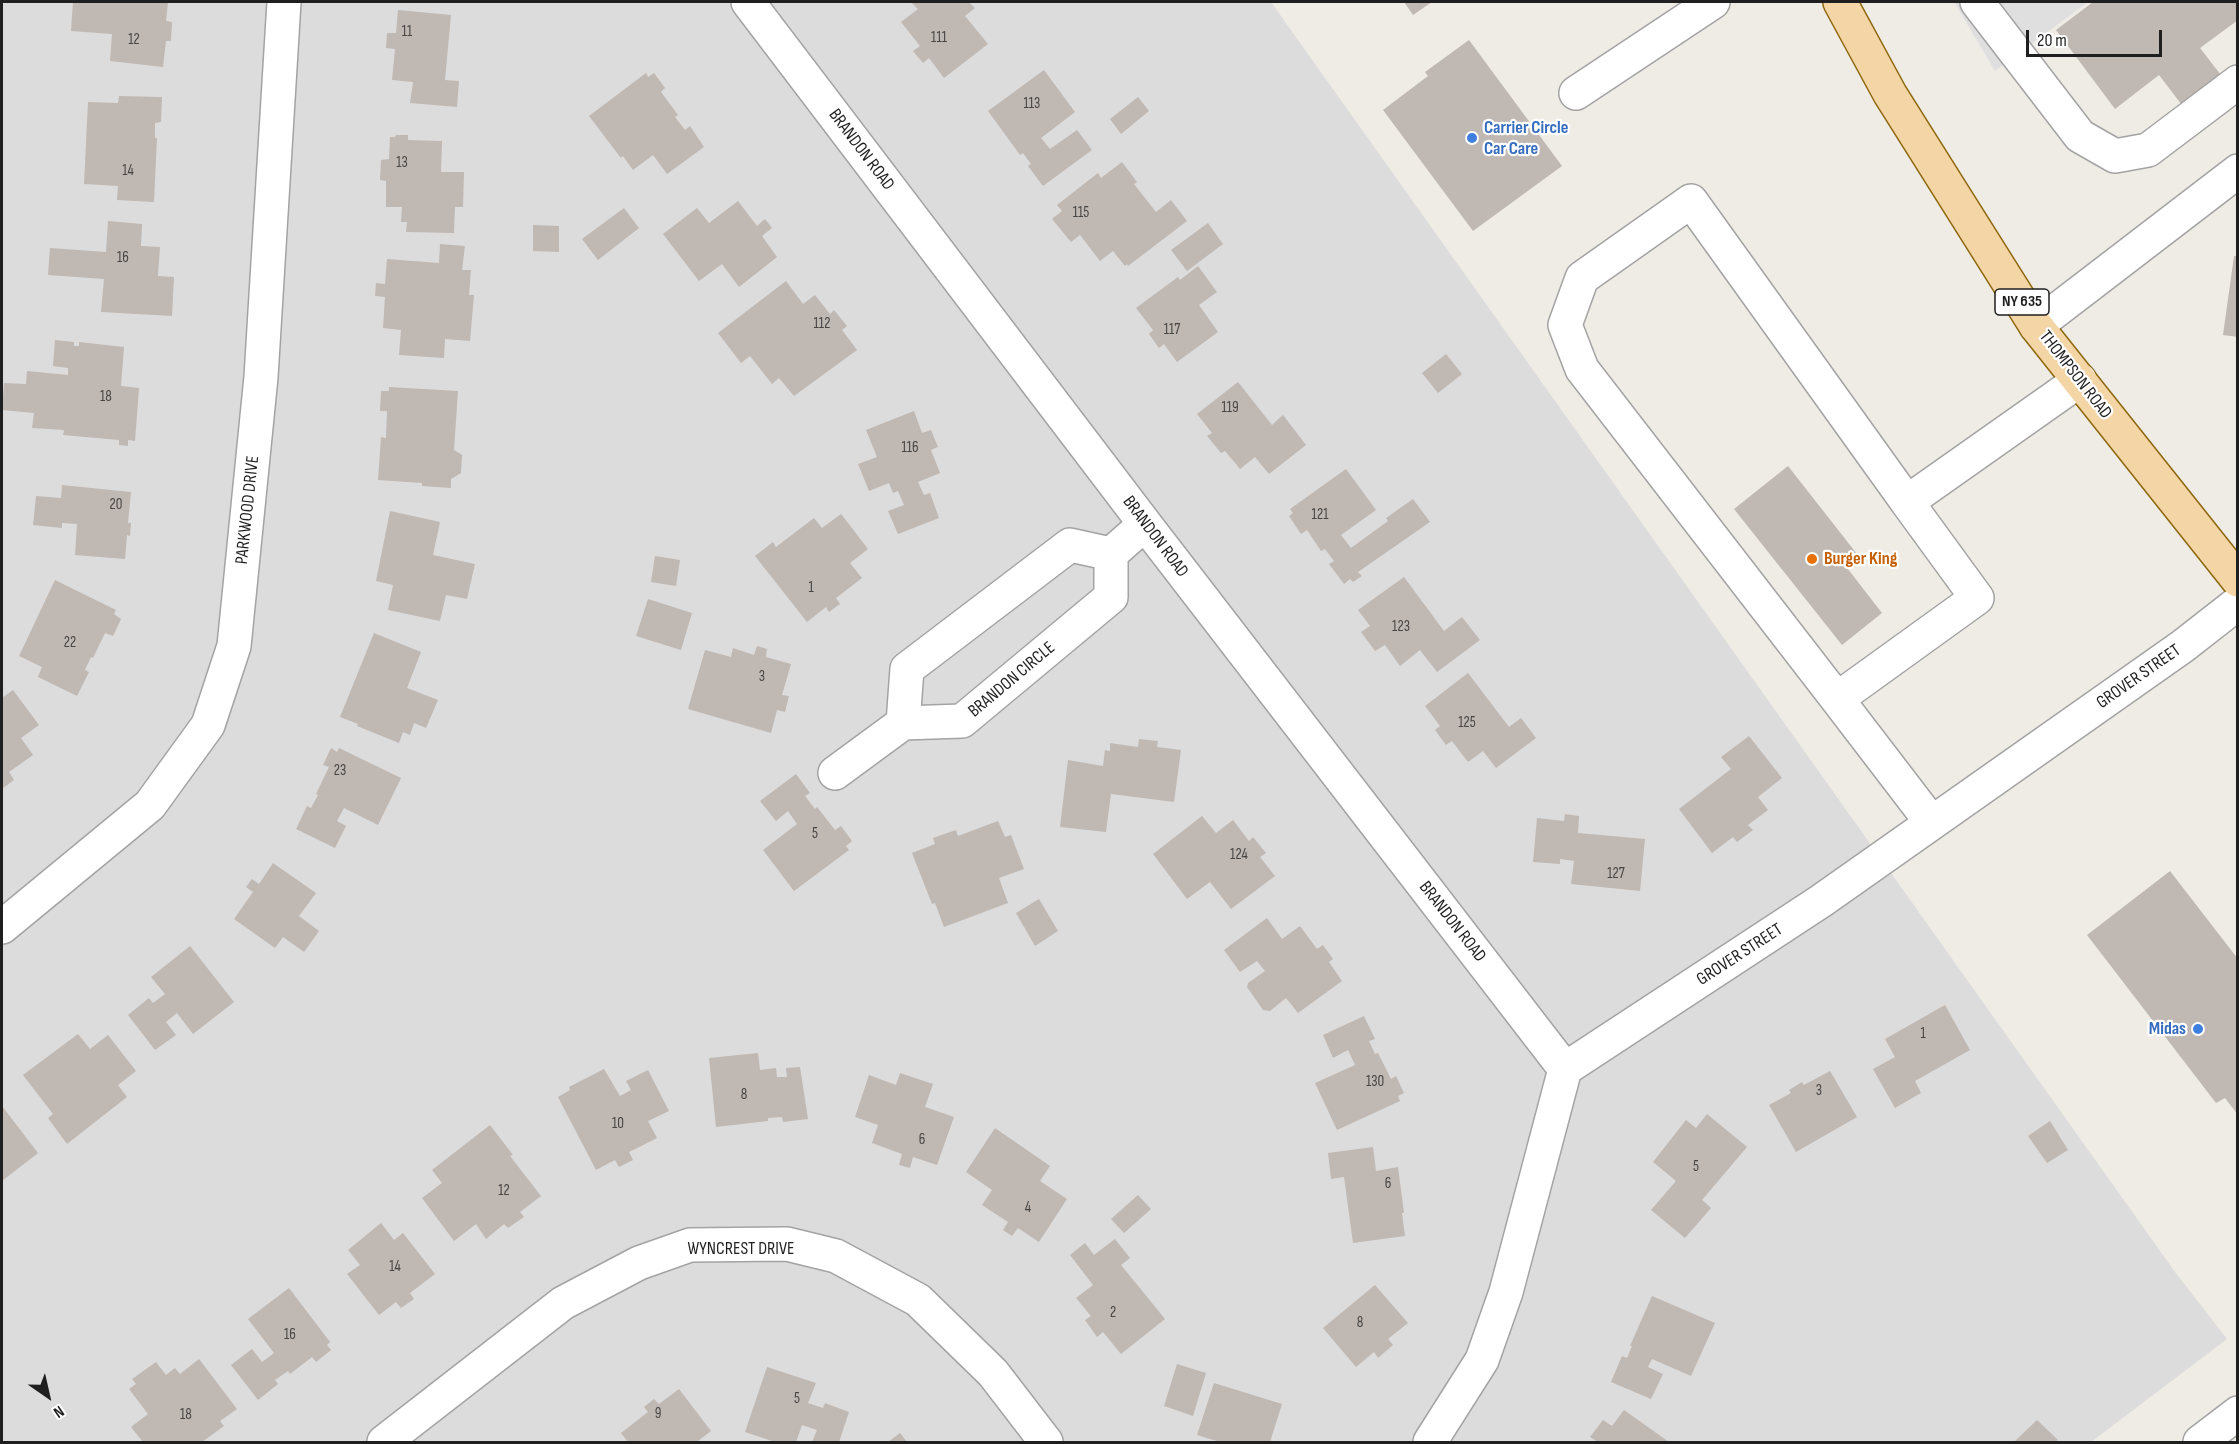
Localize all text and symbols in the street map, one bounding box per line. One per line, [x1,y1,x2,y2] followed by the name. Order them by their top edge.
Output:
[2029,18,2166,56] scale bar
[402,23,412,41] house number: 11
[931,29,947,47] house number: 111
[2037,30,2067,51] text: 20 m
[128,31,140,49] house number: 12
[1024,95,1040,113] house number: 113
[823,105,899,195] street label: BRANDON ROAD
[1484,117,1568,160] place label: Carrier Circle Car Care
[1465,131,1479,145] marker: Carrier Circle Car Care
[396,154,408,172] house number: 13
[122,162,134,180] house number: 14
[1073,204,1089,222] house number: 115
[117,249,129,267] house number: 16
[1995,289,2049,315] road number: NY 635
[814,315,830,333] house number: 112
[1164,321,1180,339] house number: 117
[2034,327,2116,423] street label: THOMPSON ROAD
[100,388,112,406] house number: 18
[1221,399,1239,417] house number: 119
[901,439,919,457] house number: 116
[232,455,264,565] street label: PARKWOOD DRIVE
[1117,492,1193,582] street label: BRANDON ROAD
[110,496,122,514] house number: 20
[1312,506,1328,524] house number: 121
[1824,548,1897,570] place label: Burger King
[1805,552,1819,566] marker: Burger King
[808,579,814,597] house number: 1
[1392,618,1410,636] house number: 123
[64,634,76,652] house number: 22
[964,638,1060,722] street label: BRANDON CIRCLE
[2093,640,2185,714] street label: GROVER STREET
[759,668,765,686] house number: 3
[1458,714,1476,732] house number: 125
[334,762,346,780] house number: 23
[812,825,818,843] house number: 5
[1230,846,1248,864] house number: 124
[1607,865,1625,883] house number: 127
[1414,877,1490,967] street label: BRANDON ROAD
[1693,919,1787,991] street label: GROVER STREET
[2149,1018,2186,1040] place label: Midas
[2191,1022,2205,1036] marker: Midas
[1920,1025,1926,1043] house number: 1
[1366,1073,1384,1091] house number: 130
[1816,1082,1822,1100] house number: 3
[741,1086,747,1104] house number: 8
[612,1115,624,1133] house number: 10
[919,1131,925,1149] house number: 6
[1693,1158,1699,1176] house number: 5
[1385,1175,1391,1193] house number: 6
[498,1182,510,1200] house number: 12
[1025,1199,1031,1217] house number: 4
[688,1238,794,1260] street label: WYNCREST DRIVE
[389,1258,401,1276] house number: 14
[1110,1304,1116,1322] house number: 2
[1357,1314,1363,1332] house number: 8
[284,1326,296,1344] house number: 16
[18,1366,78,1426] north arrow
[794,1390,800,1408] house number: 5
[49,1401,67,1422] text: N
[655,1405,661,1423] house number: 9
[180,1406,192,1424] house number: 18

